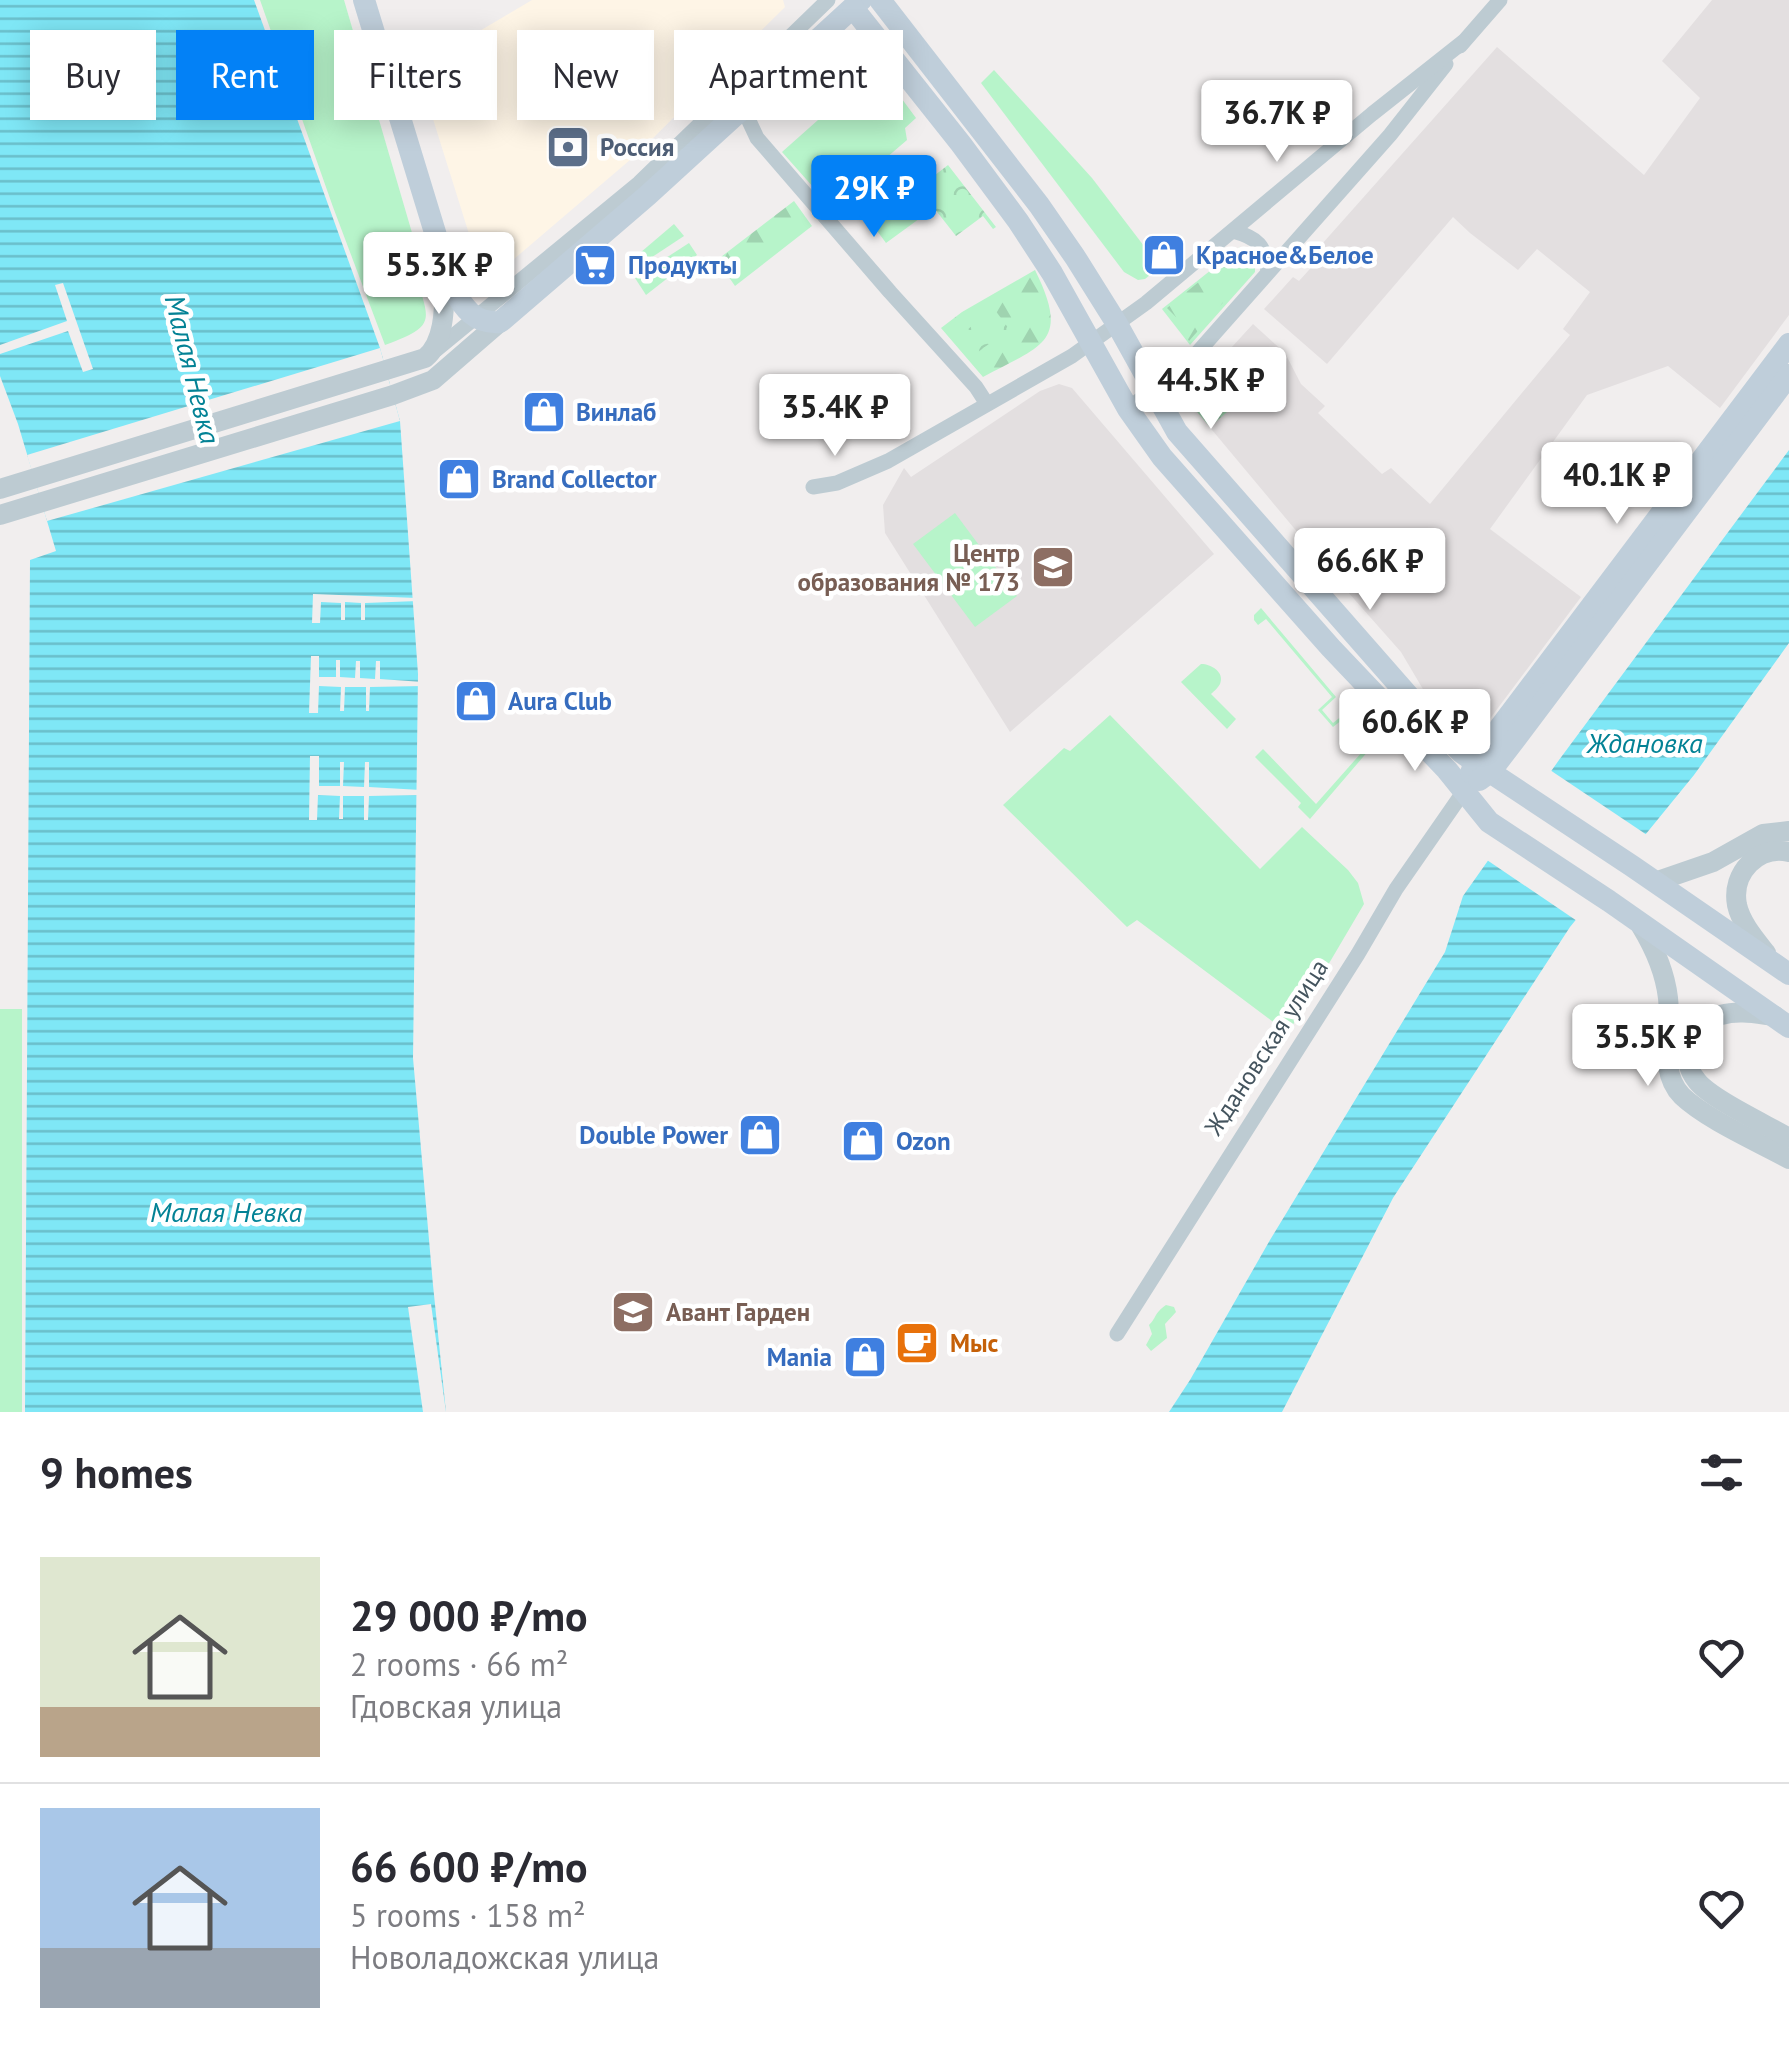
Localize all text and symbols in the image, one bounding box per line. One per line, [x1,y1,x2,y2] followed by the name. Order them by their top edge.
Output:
[30,30,156,120] chip: Buy
[176,30,314,120] chip: Rent
[334,30,497,120] chip: Filters
[517,30,654,120] chip: New
[674,30,903,120] chip: Apartment
[1185,80,1369,165] pin: 36.7K ₽
[1223,91,1331,133] text: 36.7K ₽
[545,124,591,170] bank icon: Россия
[600,131,674,163] place label: Россия
[804,155,944,240] pin: 29K ₽
[833,166,915,208] text: 29K ₽
[347,232,531,317] pin: 55.3K ₽
[1141,232,1187,278] shop icon: Красное&Белое
[1196,239,1374,271] place label: Красное&Белое
[572,242,618,288] supermarket icon: Продукты
[385,243,493,285] text: 55.3K ₽
[628,249,737,281] place label: Продукты
[157,291,229,448] water label: Малая Невка
[1119,347,1303,432] pin: 44.5K ₽
[1157,358,1265,400] text: 44.5K ₽
[743,374,927,459] pin: 35.4K ₽
[781,385,889,427] text: 35.4K ₽
[521,389,567,435] shop icon: Винлаб
[576,396,657,428] place label: Винлаб
[1525,442,1709,527] pin: 40.1K ₽
[1563,453,1671,495] text: 40.1K ₽
[436,456,482,502] shop icon: Brand Collector
[492,463,657,495] place label: Brand Collector
[1278,528,1462,613] pin: 66.6K ₽
[798,537,1020,598] place label: Центр образования № 173
[1316,539,1424,581] text: 66.6K ₽
[1030,544,1076,590] school or university icon: Центр образования № 173
[453,678,499,724] shop icon: Aura Club
[508,685,612,717] place label: Aura Club
[1323,689,1507,774] pin: 60.6K ₽
[1361,700,1469,742] text: 60.6K ₽
[1585,724,1703,761] water label: Ждановка
[1197,953,1335,1142] street label: Ждановская улица
[1556,1004,1740,1089] pin: 35.5K ₽
[1594,1015,1702,1057] text: 35.5K ₽
[737,1112,783,1158] shop icon: Double Power
[840,1118,886,1164] shop icon: Ozon
[579,1119,728,1151] place label: Double Power
[896,1125,951,1157] place label: Ozon
[150,1193,302,1230] water label: Малая Невка
[610,1289,656,1335] school or university icon: Авант Гарден
[666,1296,810,1328] place label: Авант Гарден
[894,1320,940,1366] cafe icon: Мыс
[950,1327,999,1359] place label: Мыс
[842,1334,888,1380] shop icon: Mania
[767,1341,832,1373] place label: Mania
[40,1445,193,1500] text: 9 homes
[1694,1445,1749,1500] icon: filters
[350,1588,588,1643] text: 29 000 ₽/mo
[120,1597,240,1717] icon: home
[1694,1630,1749,1685] icon: heart
[350,1643,568,1685] text: 2 rooms · 66 m²
[350,1685,562,1727] text: Гдовская улица
[350,1839,588,1894] text: 66 600 ₽/mo
[120,1848,240,1968] icon: home
[1694,1881,1749,1936] icon: heart
[350,1894,586,1936] text: 5 rooms · 158 m²
[350,1936,659,1978] text: Новоладожская улица

